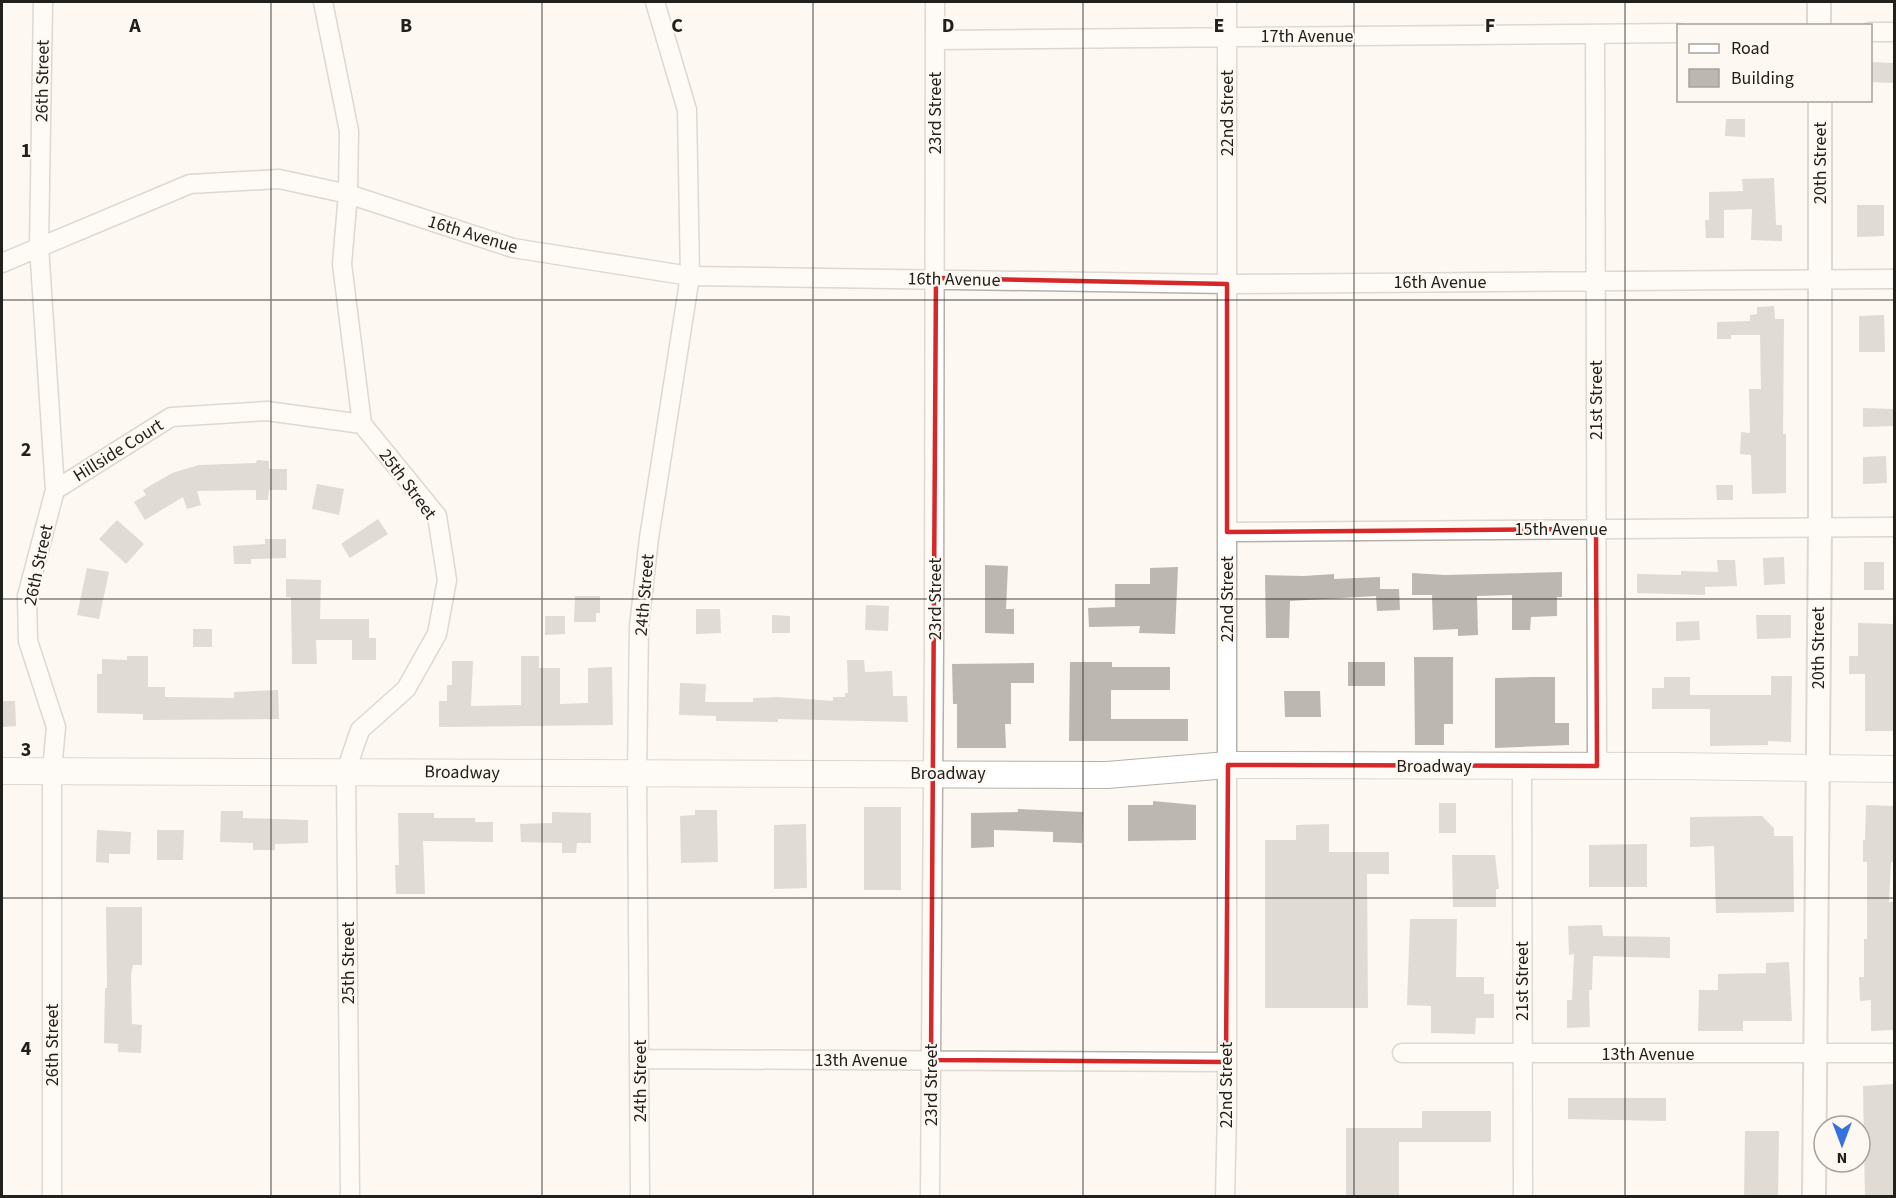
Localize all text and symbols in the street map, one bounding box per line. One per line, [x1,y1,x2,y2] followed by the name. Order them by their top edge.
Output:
[128,12,141,40] text: A
[400,12,412,40] text: B
[671,12,683,40] text: C
[942,12,954,40] text: D
[1214,12,1224,40] text: E
[1485,12,1495,40] text: F
[1261,24,1353,49] street label: 17th Avenue
[1677,24,1872,102] legend
[1731,36,1770,61] text: Road
[29,40,56,122] street label: 26th Street
[1731,66,1794,91] text: Building
[1215,70,1240,156] street label: 22nd Street
[923,72,948,154] street label: 23rd Street
[1808,122,1833,204] street label: 20th Street
[21,137,31,165] text: 1
[425,209,521,260] street label: 16th Avenue
[907,266,1001,293] street label: 16th Avenue
[1394,270,1486,295] street label: 16th Avenue
[1584,360,1609,440] street label: 21st Street
[68,413,168,488] street label: Hillside Court
[21,436,31,464] text: 2
[373,444,442,525] street label: 25th Street
[1515,517,1607,542] street label: 15th Avenue
[18,522,59,608] street label: 26th Street
[628,553,661,637] street label: 24th Street
[1215,556,1240,642] street label: 22nd Street
[923,558,948,640] street label: 23rd Street
[1806,607,1831,689] street label: 20th Street
[21,736,31,764] text: 3
[1396,754,1472,779] street label: Broadway
[424,759,501,786] street label: Broadway
[910,761,986,786] street label: Broadway
[336,922,361,1004] street label: 25th Street
[1510,941,1535,1021] street label: 21st Street
[40,1004,65,1086] street label: 26th Street
[21,1035,32,1063] text: 4
[628,1040,653,1122] street label: 24th Street
[1214,1042,1239,1128] street label: 22nd Street
[1602,1042,1694,1067] street label: 13th Avenue
[919,1044,944,1126] street label: 23rd Street
[815,1048,907,1073] street label: 13th Avenue
[1812,1114,1872,1174] north arrow
[1837,1147,1847,1169] text: N

